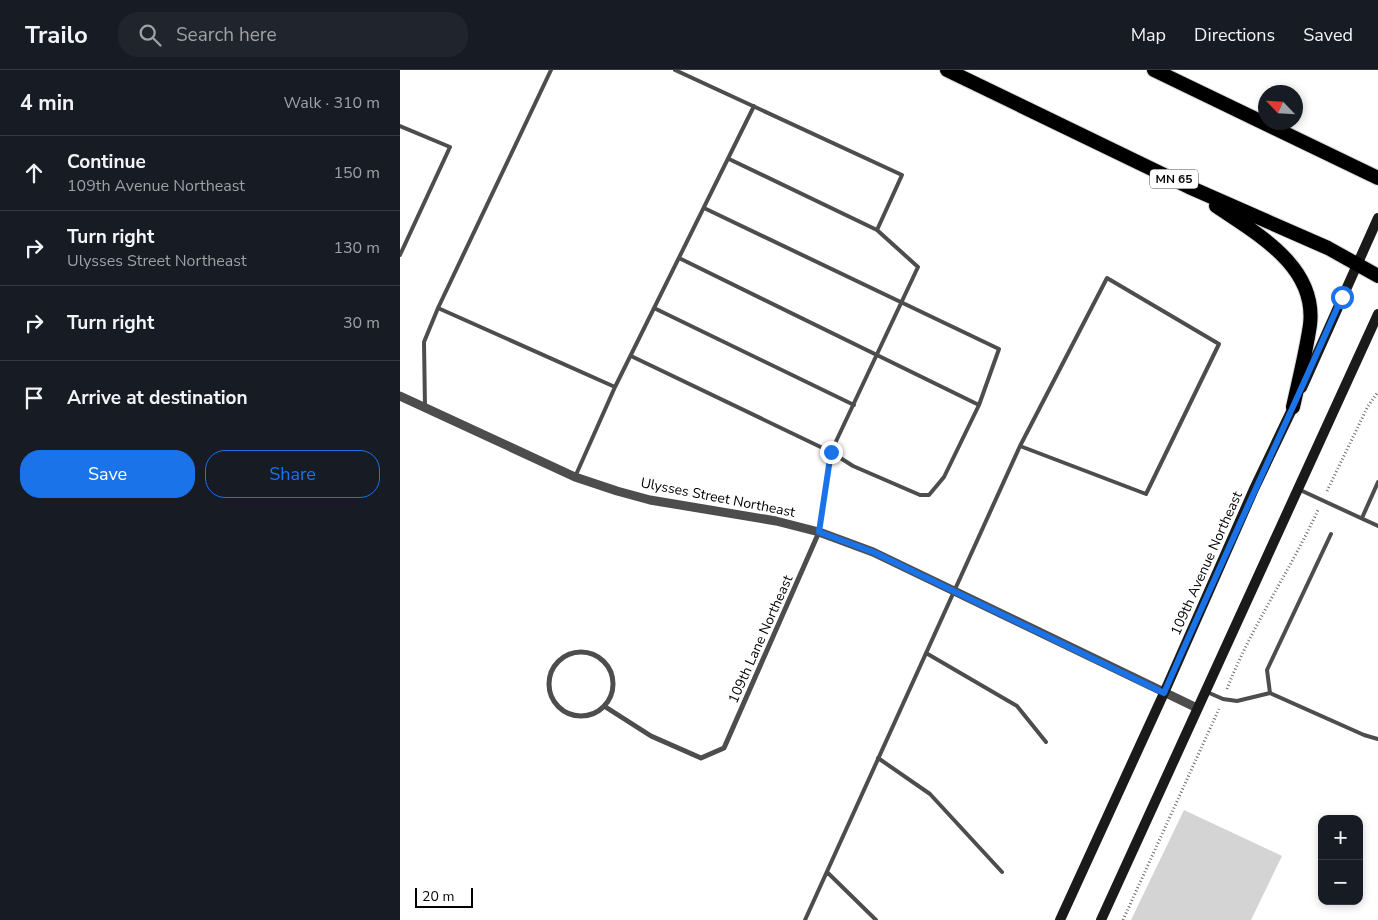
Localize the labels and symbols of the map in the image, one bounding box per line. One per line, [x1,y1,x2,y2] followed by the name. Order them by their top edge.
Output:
[1258,85,1303,130] north arrow
[1150,170,1198,188] road number: MN 65
[1331,286,1354,309] route start
[820,441,843,464] route end
[639,473,797,522] street label: Ulysses Street Northeast
[1166,488,1247,638] street label: 109th Avenue Northeast
[724,572,797,706] street label: 109th Lane Northeast
[415,885,472,908] scale bar

